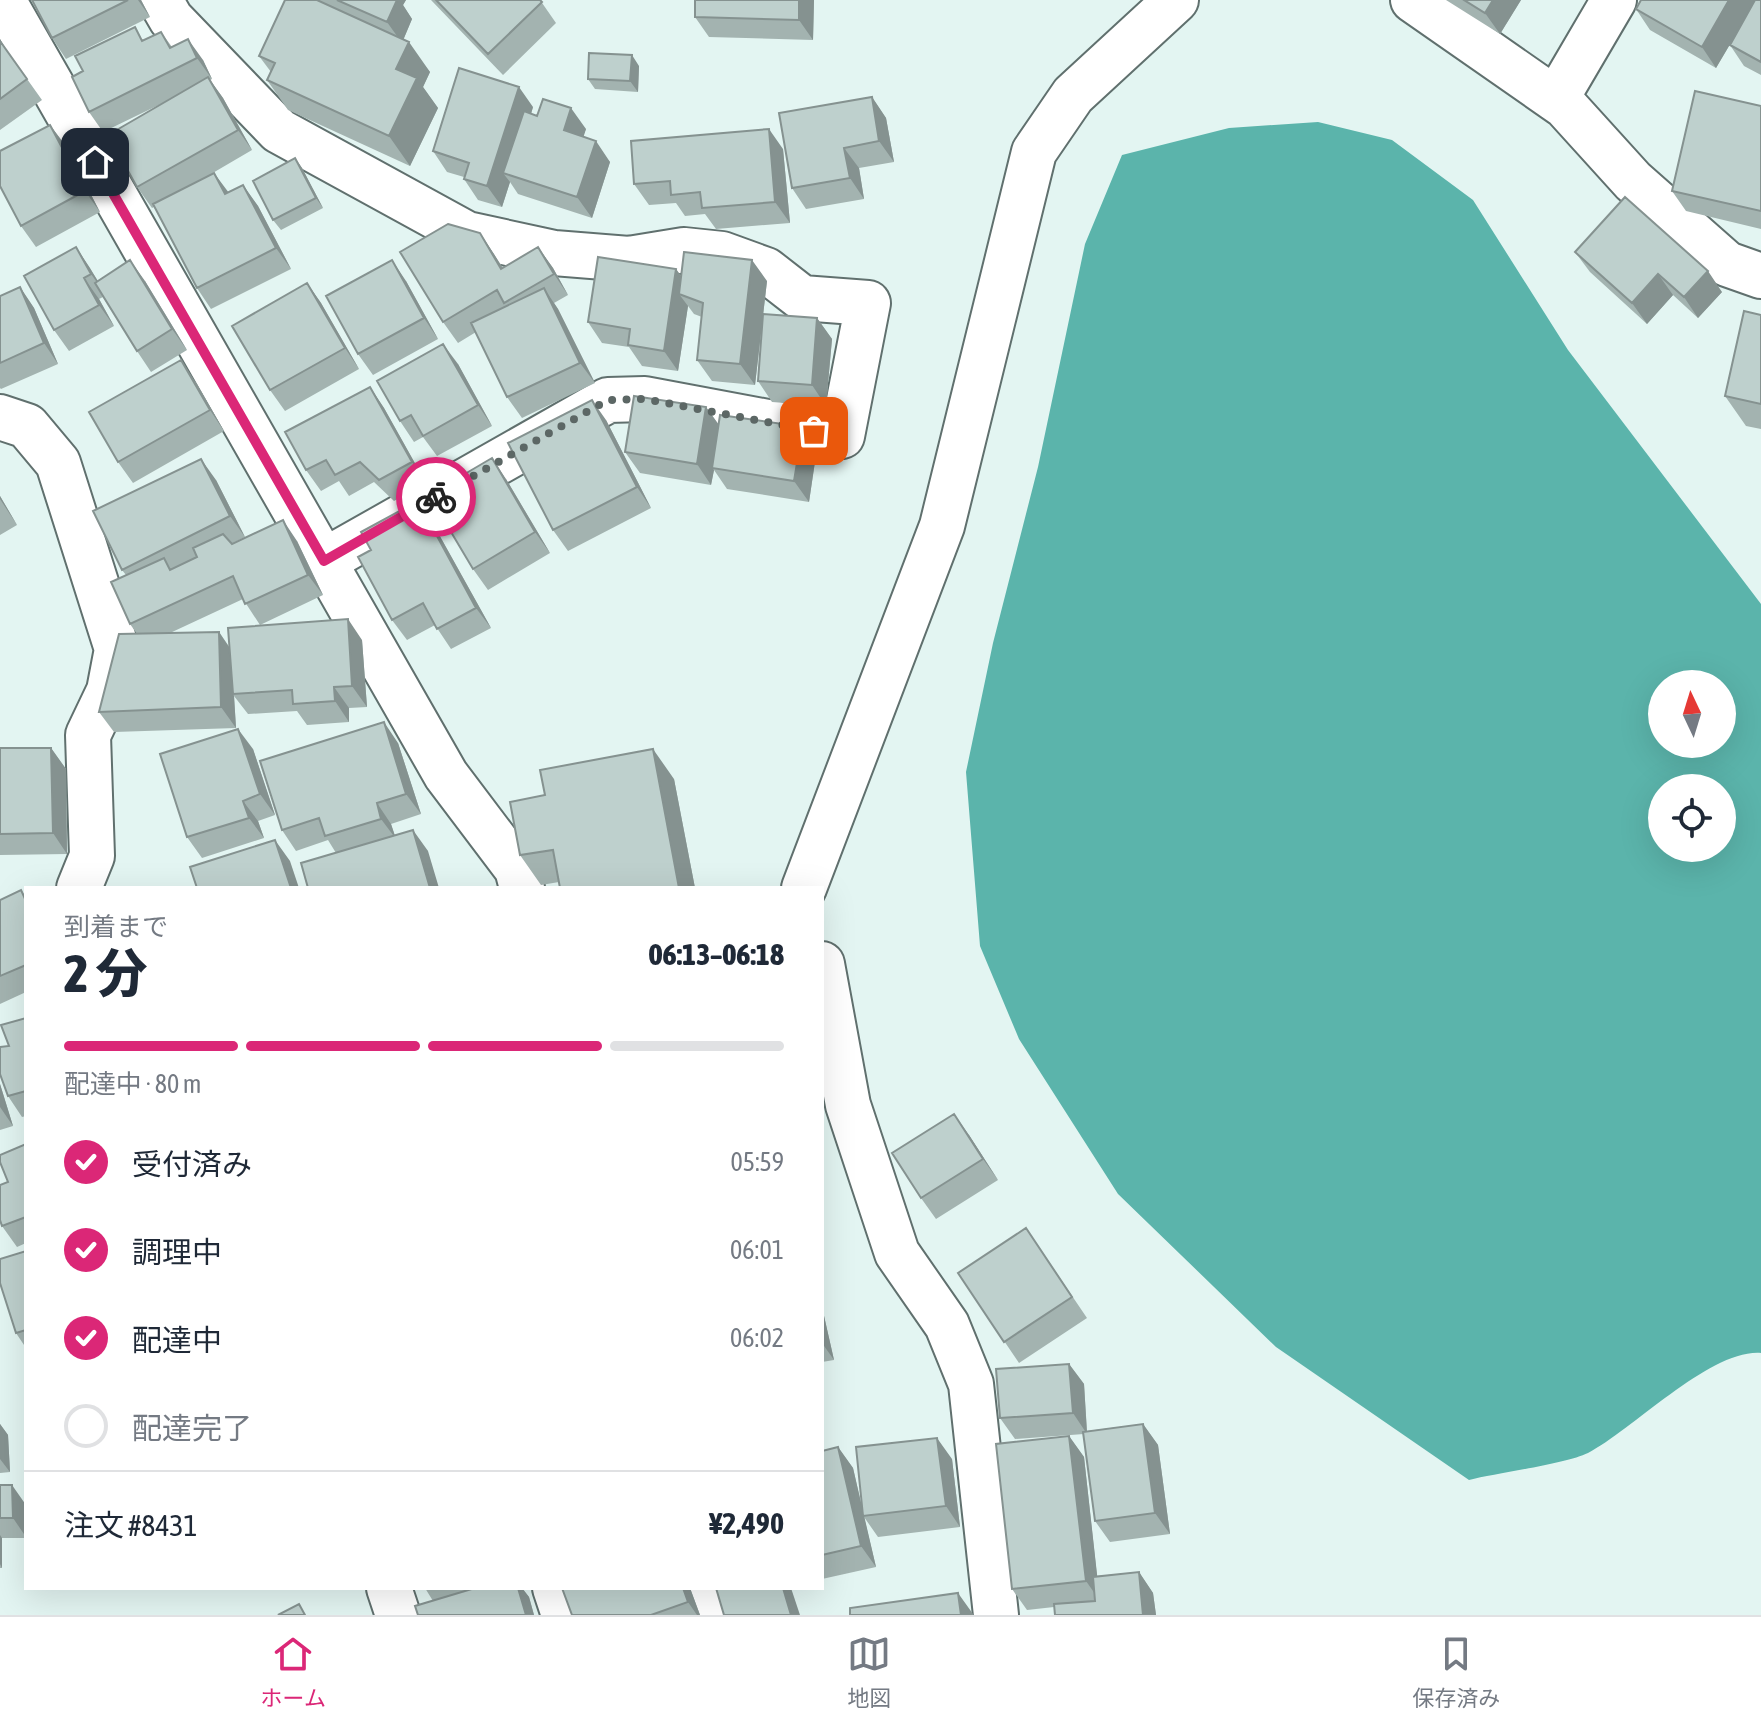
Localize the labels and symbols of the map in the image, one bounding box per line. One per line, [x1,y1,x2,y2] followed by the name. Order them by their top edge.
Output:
[61,128,129,196] pin
[780,397,848,465] pin
[396,457,476,537] courier
[1648,670,1736,758] north arrow

